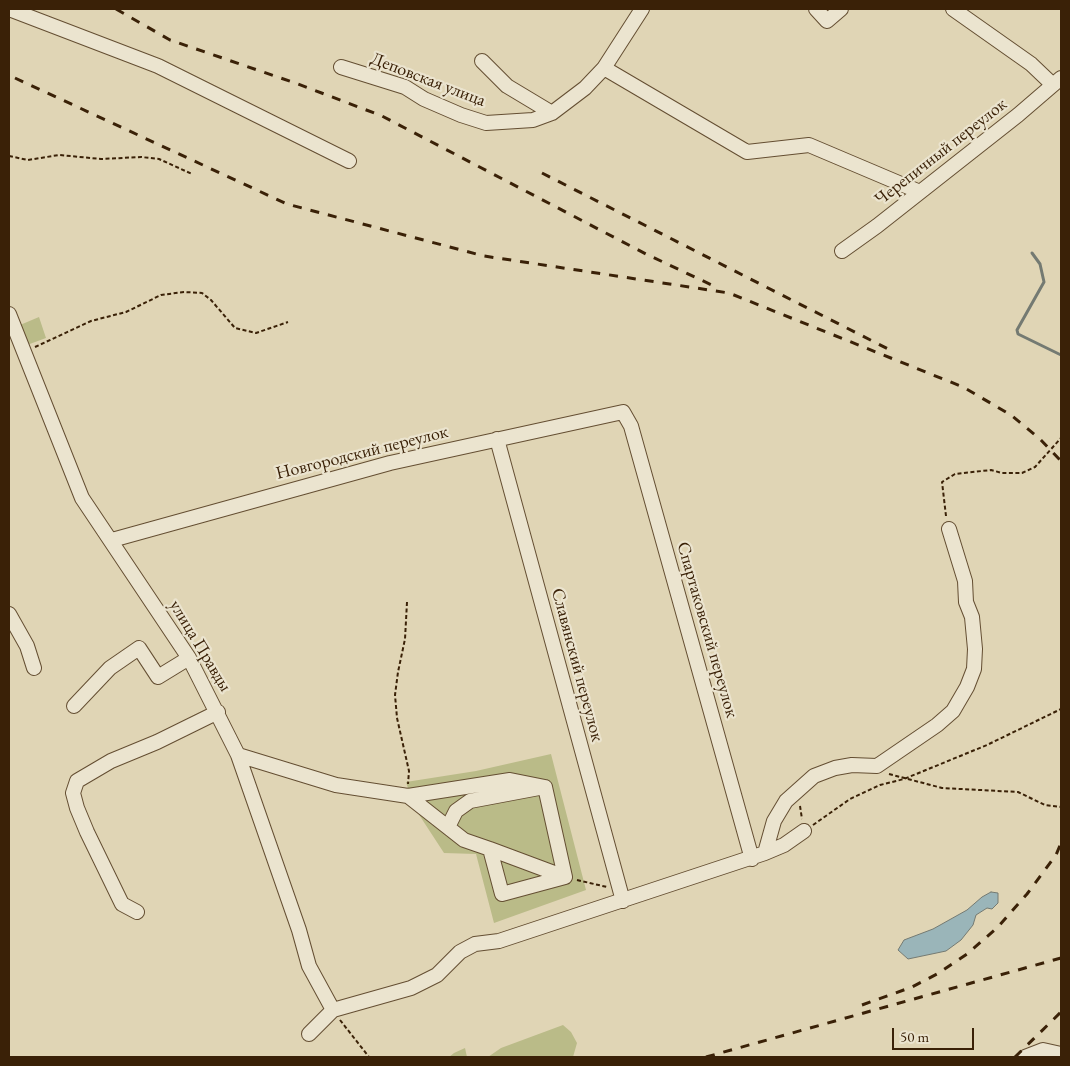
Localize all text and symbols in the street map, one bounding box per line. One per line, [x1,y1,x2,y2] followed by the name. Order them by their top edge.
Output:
[367,48,489,112] street label: Деповская улица
[871,94,1011,210] street label: Черепичный переулок
[274,421,450,485] street label: Новгородский переулок
[672,540,742,720] street label: Спартаковский переулок
[546,586,608,744] street label: Славянский переулок
[164,596,236,696] street label: улица Правды
[895,1018,978,1050] scale bar
[900,1027,929,1046] text: 50 m

